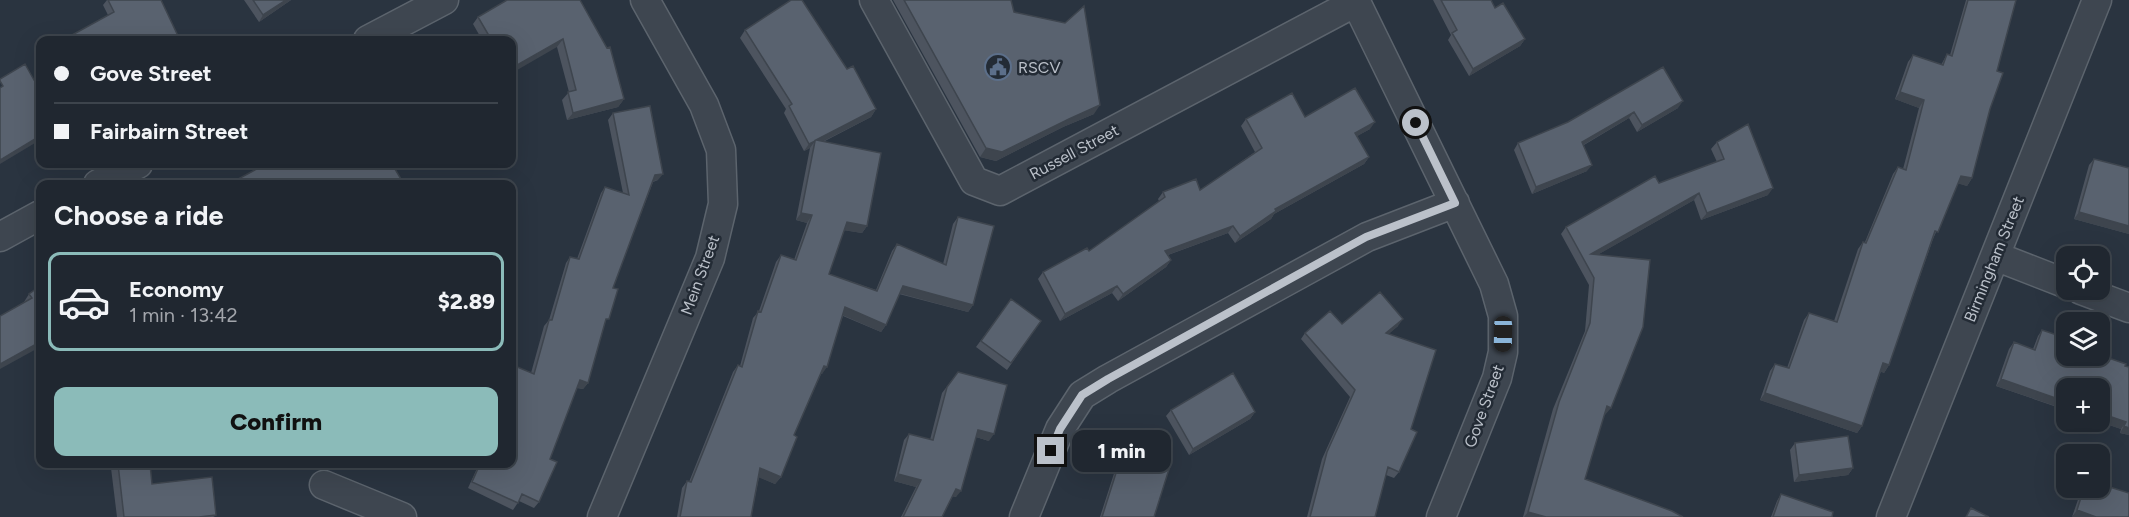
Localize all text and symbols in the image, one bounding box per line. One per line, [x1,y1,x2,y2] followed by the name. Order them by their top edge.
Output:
[983,52,1013,82] public building icon: RSCV
[1018,58,1060,77] place label: RSCV
[90,60,212,87] text: Gove Street
[1402,109,1429,136] route start
[90,118,248,145] text: Fairbairn Street
[1026,121,1122,183] street label: Russell Street
[1960,193,2028,325] street label: Birmingham Street
[54,199,223,232] text: Choose a ride
[677,232,723,318] street label: Mein Street
[2056,246,2110,498] map controls
[2056,246,2110,300] button: locate
[57,275,111,329] icon: car
[129,276,224,303] text: Economy
[438,288,495,315] text: $2.89
[129,303,238,327] text: 1 min · 13:42
[2056,312,2110,366] button: layers
[1494,316,1512,352] car
[1460,362,1508,450] street label: Gove Street
[2056,378,2110,432] button: +
[54,387,498,456] button: Confirm
[1072,430,1171,472] callout: 1 min
[1037,437,1064,464] route end
[1098,439,1145,463] text: 1 min
[2056,444,2110,498] button: −

